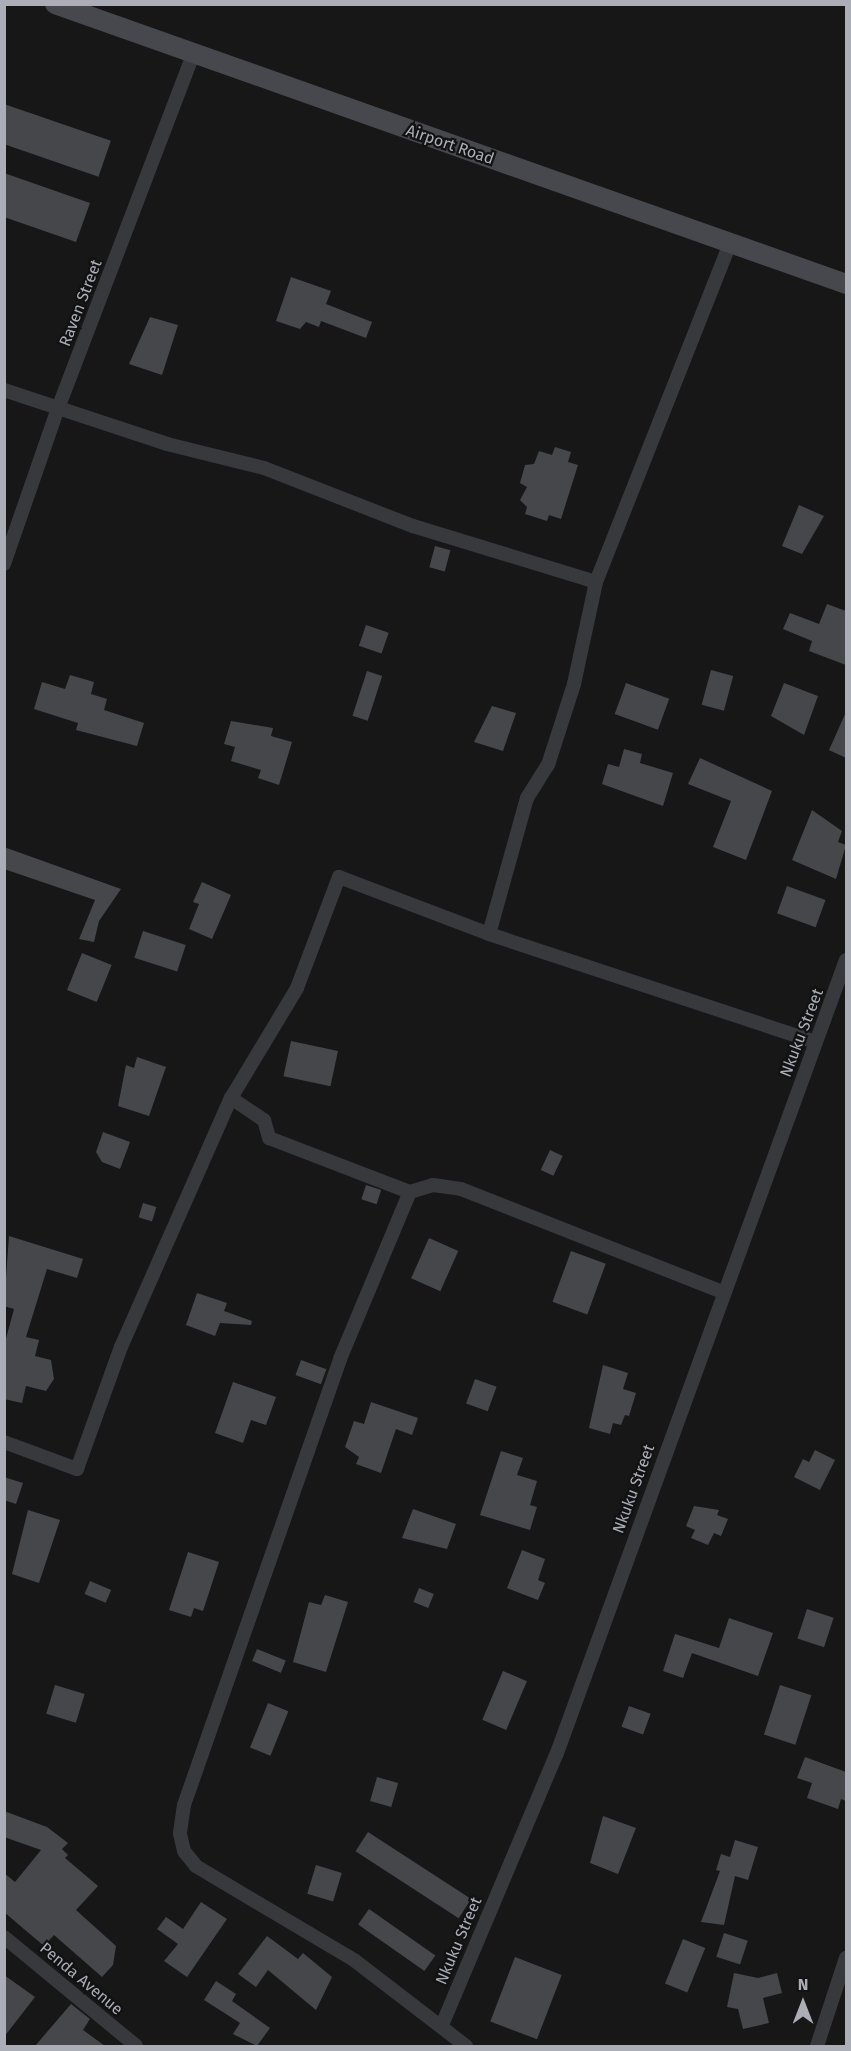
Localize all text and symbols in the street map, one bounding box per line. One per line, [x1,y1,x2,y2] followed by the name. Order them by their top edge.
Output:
[403,121,497,169] street label: Airport Road
[56,257,106,349] street label: Raven Street
[776,986,828,1080] street label: Nkuku Street
[609,1442,659,1536] street label: Nkuku Street
[432,1894,486,1988] street label: Nkuku Street
[36,1939,126,2019] street label: Penda Avenue
[773,1973,833,2033] north arrow
[798,1975,808,1994] text: N

